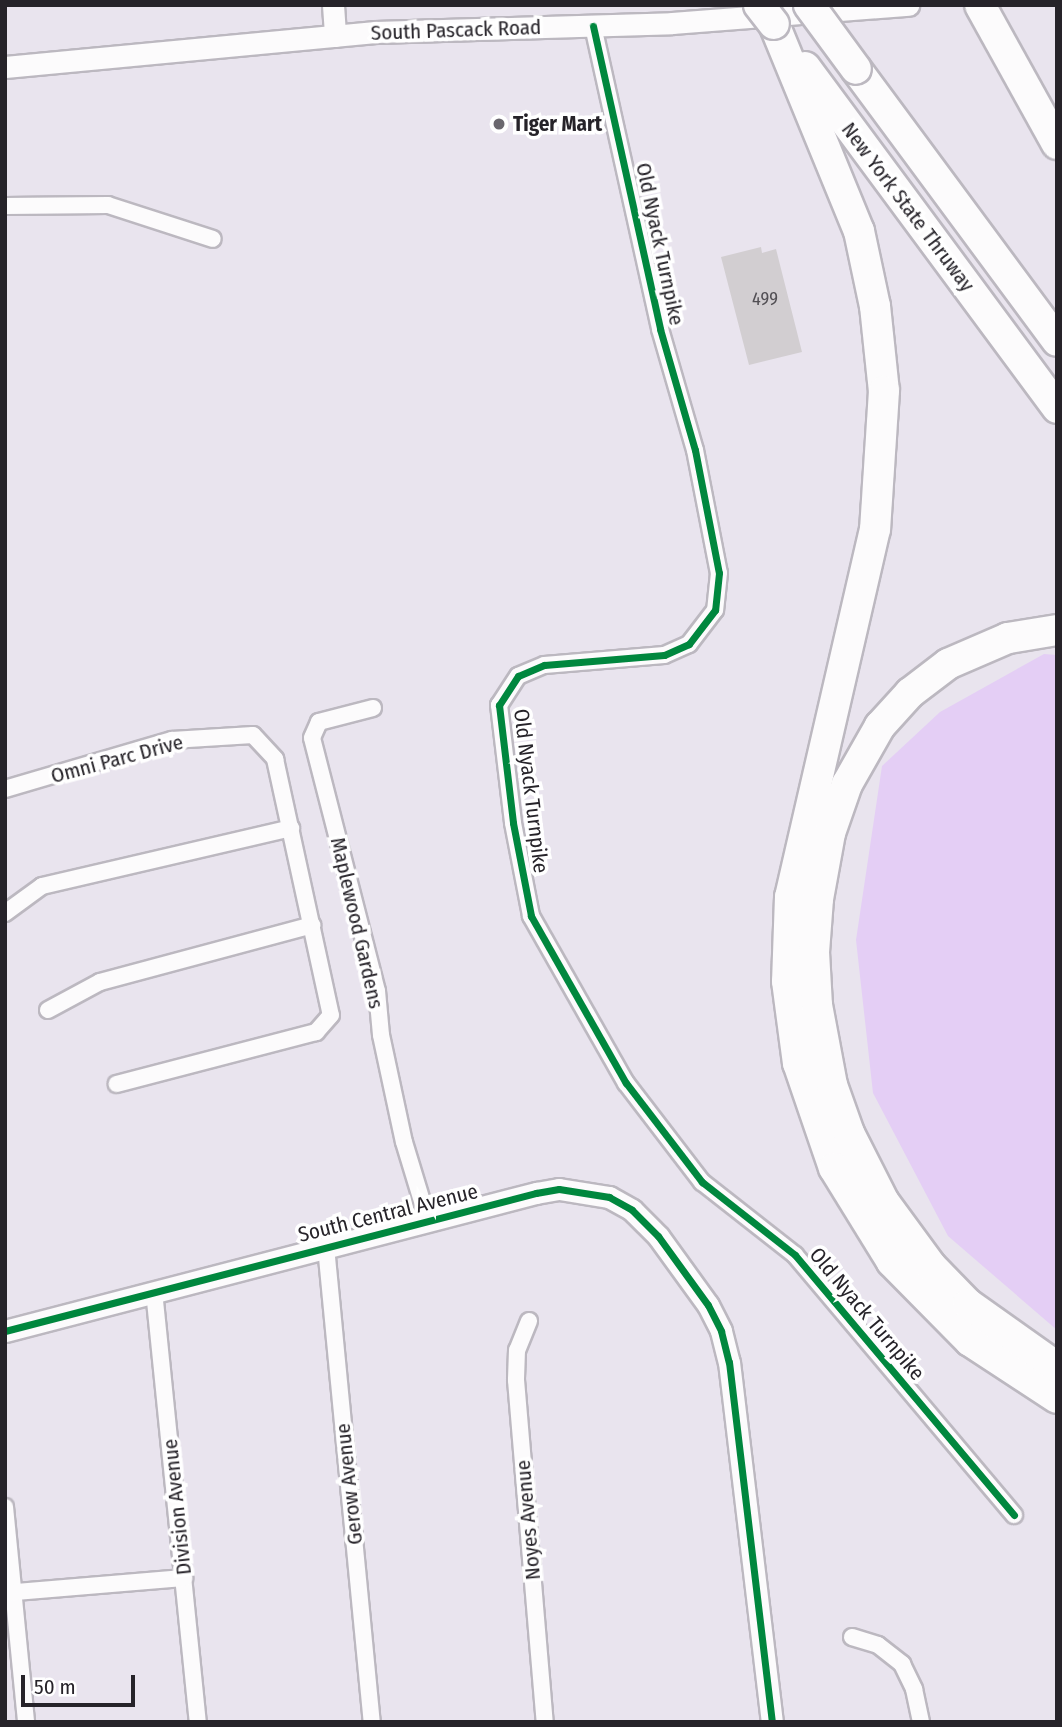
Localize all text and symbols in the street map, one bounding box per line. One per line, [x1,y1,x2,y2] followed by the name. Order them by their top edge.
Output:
[370,14,542,46] street label: South Pascack Road
[513,111,602,137] place label: Tiger Mart
[491,116,507,132] marker: Tiger Mart
[836,117,980,297] street label: New York State Thruway
[630,161,690,327] street label: Old Nyack Turnpike
[752,288,778,310] house number: 499
[508,707,554,875] street label: Old Nyack Turnpike
[48,729,186,789] street label: Omni Parc Drive
[325,835,389,1011] street label: Maplewood Gardens
[296,1178,480,1248] street label: South Central Avenue
[804,1243,930,1385] street label: Old Nyack Turnpike
[330,1422,368,1546] street label: Gerow Avenue
[157,1438,197,1576] street label: Division Avenue
[510,1459,546,1581] street label: Noyes Avenue
[24,1660,138,1704] scale bar
[34,1674,76,1700] text: 50 m

